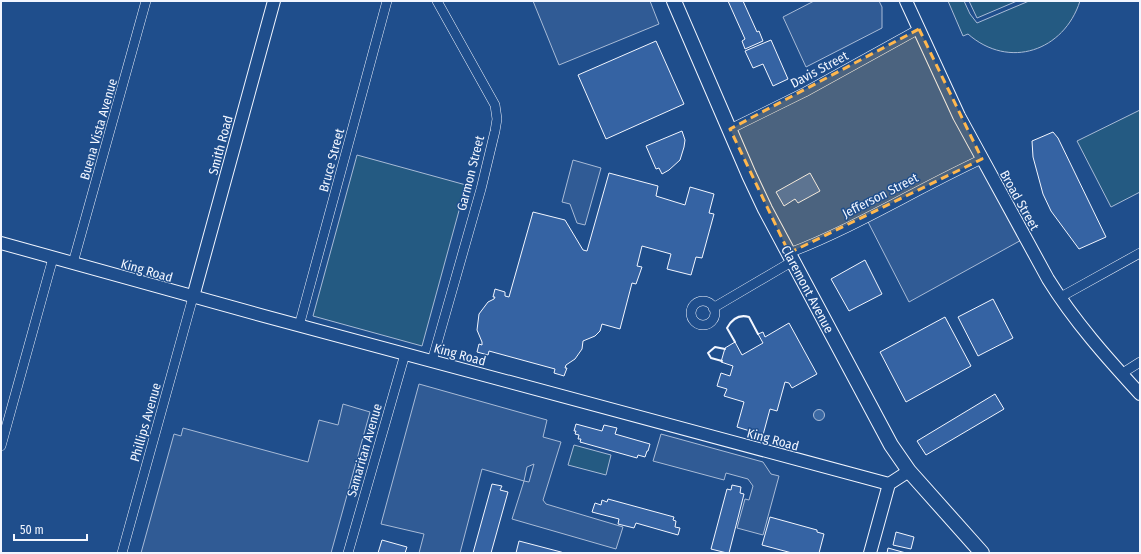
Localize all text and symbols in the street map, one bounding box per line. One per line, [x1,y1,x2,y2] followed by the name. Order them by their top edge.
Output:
[788,48,851,91] street label: Davis Street
[77,77,120,182] street label: Buena Vista Avenue
[205,114,236,176] street label: Smith Road
[316,126,347,194] street label: Bruce Street
[454,133,487,212] street label: Garmon Street
[997,168,1043,234] street label: Broad Street
[840,170,921,221] street label: Jefferson Street
[778,243,837,336] street label: Claremont Avenue
[119,256,174,285] street label: King Road
[432,340,487,369] street label: King Road
[127,381,164,463] street label: Phillips Avenue
[344,402,385,499] street label: Samaritan Avenue
[745,425,800,454] street label: King Road
[14,516,87,542] scale bar
[20,523,44,537] text: 50 m

